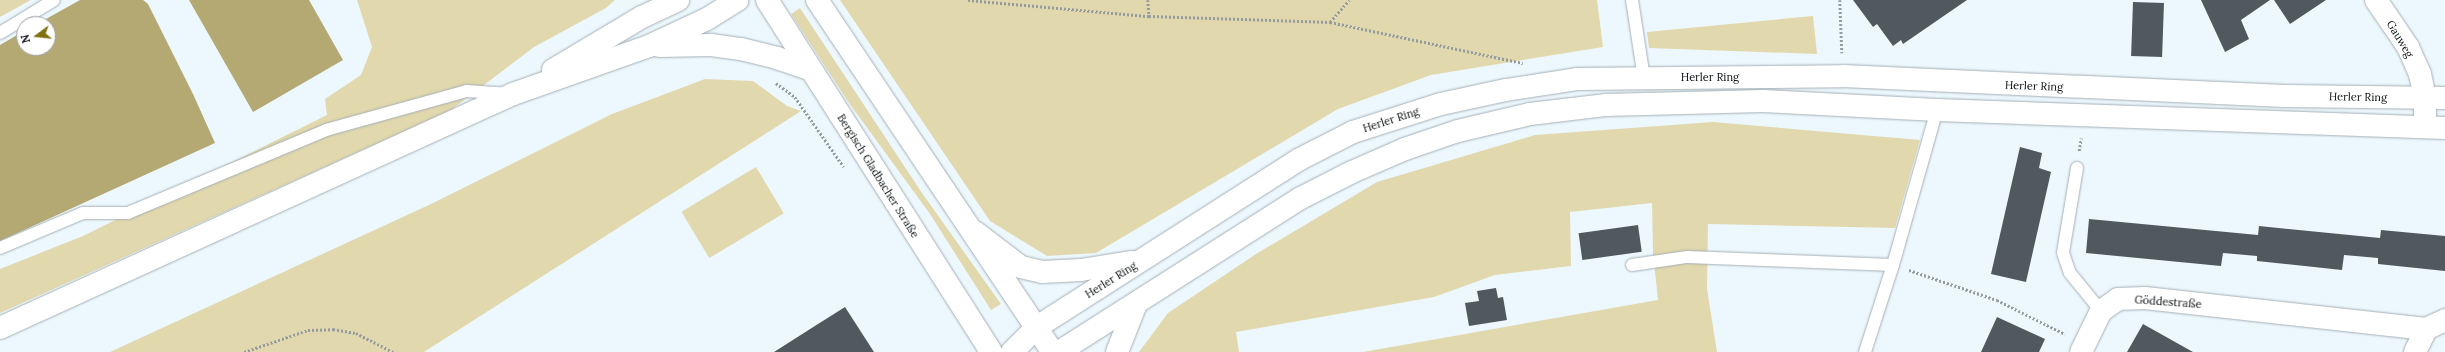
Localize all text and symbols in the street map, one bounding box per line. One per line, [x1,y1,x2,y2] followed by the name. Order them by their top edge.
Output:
[16,16,56,56] north arrow
[2384,18,2416,60] street label: Gauweg
[18,33,33,45] text: N
[1681,70,1739,84] street label: Herler Ring
[2005,78,2063,94] street label: Herler Ring
[2329,90,2387,104] street label: Herler Ring
[1361,105,1421,135] street label: Herler Ring
[834,112,922,240] street label: Bergisch Gladbacher Straße
[1083,259,1139,301] street label: Herler Ring
[2134,293,2202,311] street label: Göddestraße

